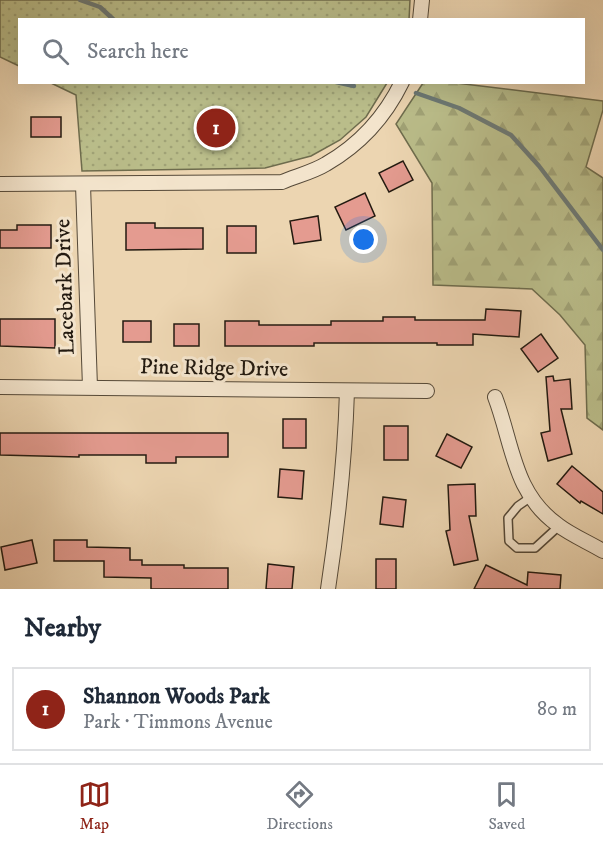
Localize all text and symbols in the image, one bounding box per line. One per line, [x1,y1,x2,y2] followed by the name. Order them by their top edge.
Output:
[18,18,585,84] search box
[39,35,72,68] icon: search
[87,38,189,65] text: Search here
[196,106,236,150] pin: 1
[49,219,81,355] street label: Lacebark Drive
[349,225,378,254] your location
[140,353,288,383] street label: Pine Ridge Drive
[24,612,101,645] text: Nearby
[83,683,270,710] text: Shannon Woods Park
[42,697,49,722] text: 1
[537,697,577,722] text: 80 m
[83,710,273,735] text: Park · Timmons Avenue
[78,778,111,834] tab: Map
[266,778,333,834] tab: Directions
[488,778,525,834] tab: Saved

